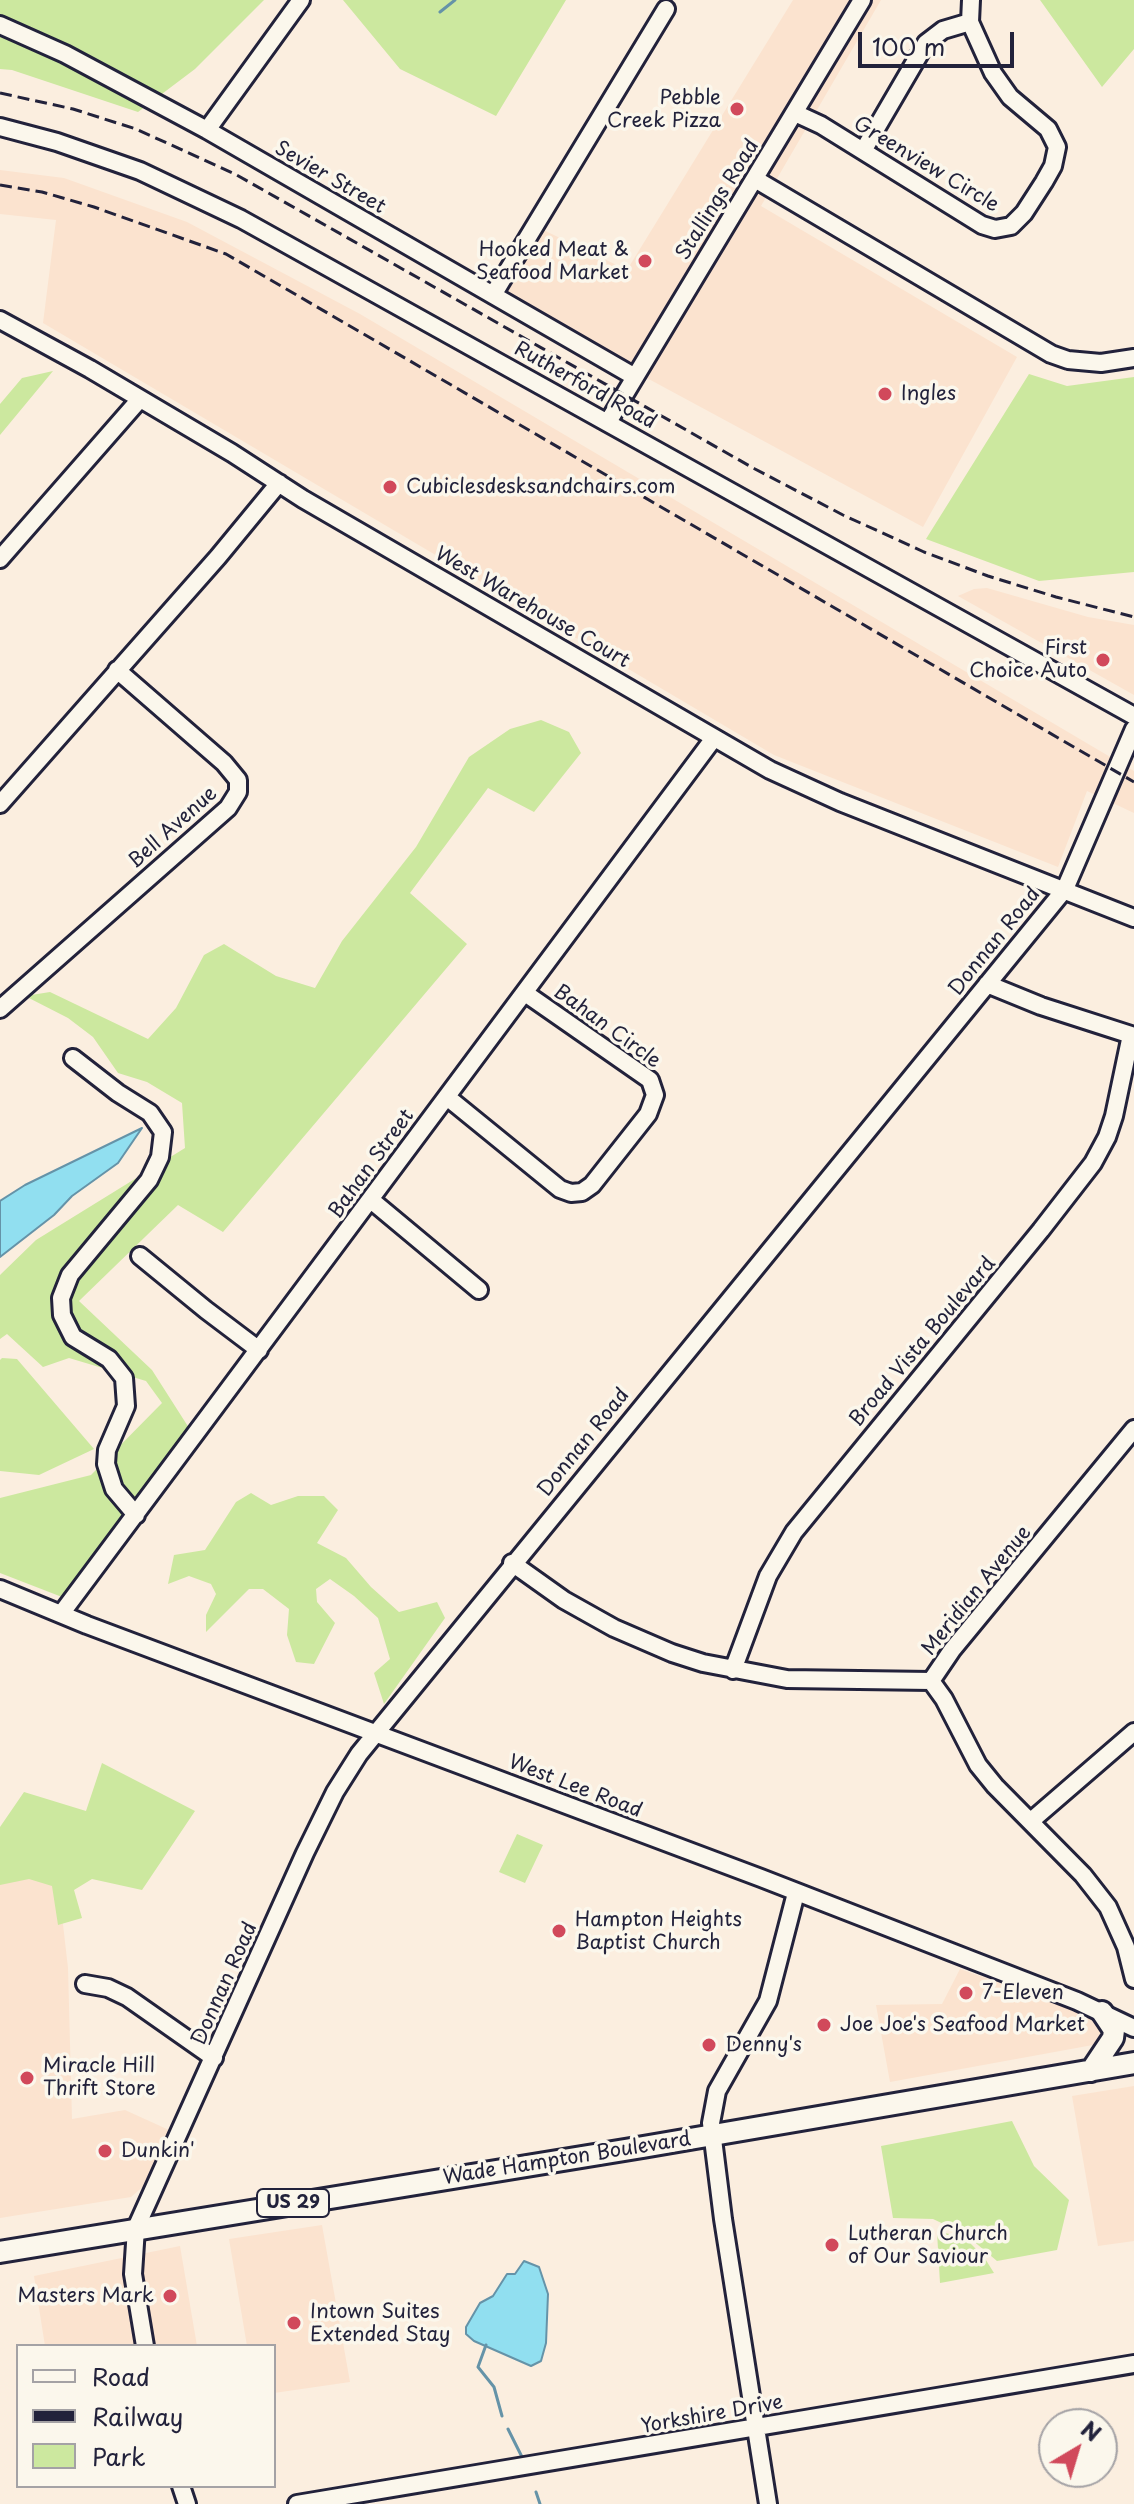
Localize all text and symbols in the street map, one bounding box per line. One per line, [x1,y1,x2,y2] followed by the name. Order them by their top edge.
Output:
[862,16,1018,66] scale bar
[872,28,945,64] text: 100 m
[607,86,721,133] place label: Pebble Creek Pizza
[728,100,746,118] marker: Pebble Creek Pizza
[849,112,1003,218] street label: Greenview Circle
[671,135,765,265] street label: Stallings Road
[270,137,390,219] street label: Sevier Street
[476,238,629,285] place label: Hooked Meat & Seafood Market
[636,252,654,270] marker: Hooked Meat & Seafood Market
[510,337,660,435] street label: Rutherford Road
[901,382,956,406] place label: Ingles
[876,385,894,403] marker: Ingles
[406,475,676,499] place label: Cubiclesdesksandchairs.com
[381,478,399,496] marker: Cubiclesdesksandchairs.com
[430,542,634,674] street label: West Warehouse Court
[969,636,1087,683] place label: First Choice Auto
[1094,651,1112,669] marker: First Choice Auto
[124,782,222,874] street label: Bell Avenue
[944,883,1046,1001] street label: Donnan Road
[549,980,665,1074] street label: Bahan Circle
[324,1105,420,1223] street label: Bahan Street
[845,1252,1001,1432] street label: Broad Vista Boulevard
[533,1384,635,1502] street label: Donnan Road
[917,1521,1037,1661] street label: Meridian Avenue
[505,1751,645,1823] street label: West Lee Road
[575,1908,742,1955] place label: Hampton Heights Baptist Church
[187,1919,263,2049] street label: Donnan Road
[550,1922,568,1940] marker: Hampton Heights Baptist Church
[982,1981,1064,2005] place label: 7-Eleven
[957,1984,975,2002] marker: 7-Eleven
[840,2013,1085,2037] place label: Joe Joe's Seafood Market
[815,2016,833,2034] marker: Joe Joe's Seafood Market
[725,2033,802,2057] place label: Denny's
[700,2036,718,2054] marker: Denny's
[43,2054,156,2101] place label: Miracle Hill Thrift Store
[18,2069,36,2087] marker: Miracle Hill Thrift Store
[441,2128,693,2190] street label: Wade Hampton Boulevard
[121,2139,195,2163] place label: Dunkin'
[96,2142,114,2160] marker: Dunkin'
[257,2189,329,2217] road number: US 29
[848,2222,1008,2269] place label: Lutheran Church of Our Saviour
[823,2236,841,2254] marker: Lutheran Church of Our Saviour
[18,2284,154,2308] place label: Masters Mark
[161,2287,179,2305] marker: Masters Mark
[310,2300,450,2347] place label: Intown Suites Extended Stay
[285,2314,303,2332] marker: Intown Suites Extended Stay
[16,2344,276,2488] legend
[92,2358,150,2394] text: Road
[639,2391,785,2439] street label: Yorkshire Drive
[92,2398,183,2434] text: Railway
[1038,2408,1118,2488] north arrow
[1075,2412,1109,2449] text: N
[92,2438,146,2474] text: Park

